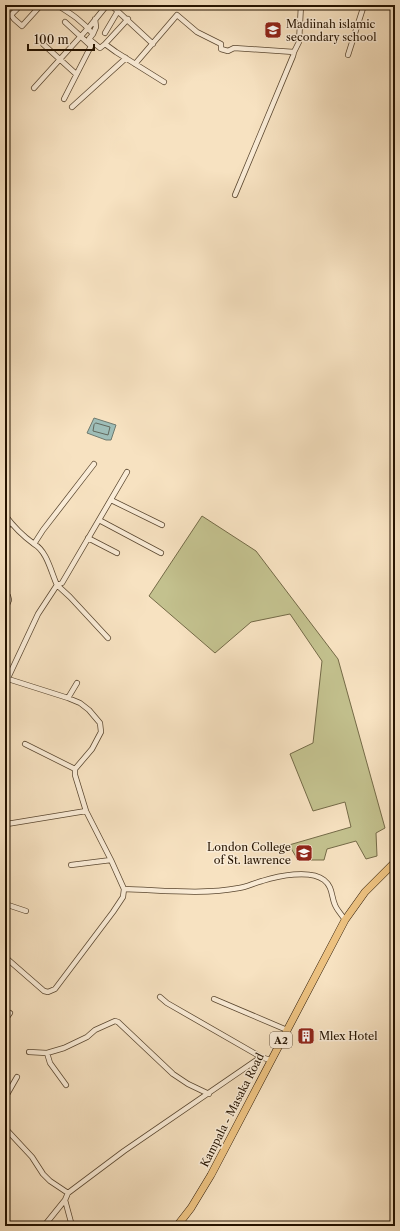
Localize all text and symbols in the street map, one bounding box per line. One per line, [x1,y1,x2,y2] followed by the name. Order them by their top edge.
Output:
[286,17,377,44] place label: Madiinah islamic secondary school
[263,20,283,40] school or university icon: Madiinah islamic secondary school
[28,26,94,52] scale bar
[34,32,69,47] text: 100 m
[207,840,291,867] place label: London College of St. lawrence
[294,843,314,863] school or university icon: London College of St. lawrence
[296,1026,316,1046] building icon: Mlex Hotel
[319,1029,378,1043] place label: Mlex Hotel
[270,1032,292,1048] road number: A2
[197,1050,267,1169] street label: Kampala - Masaka Road

